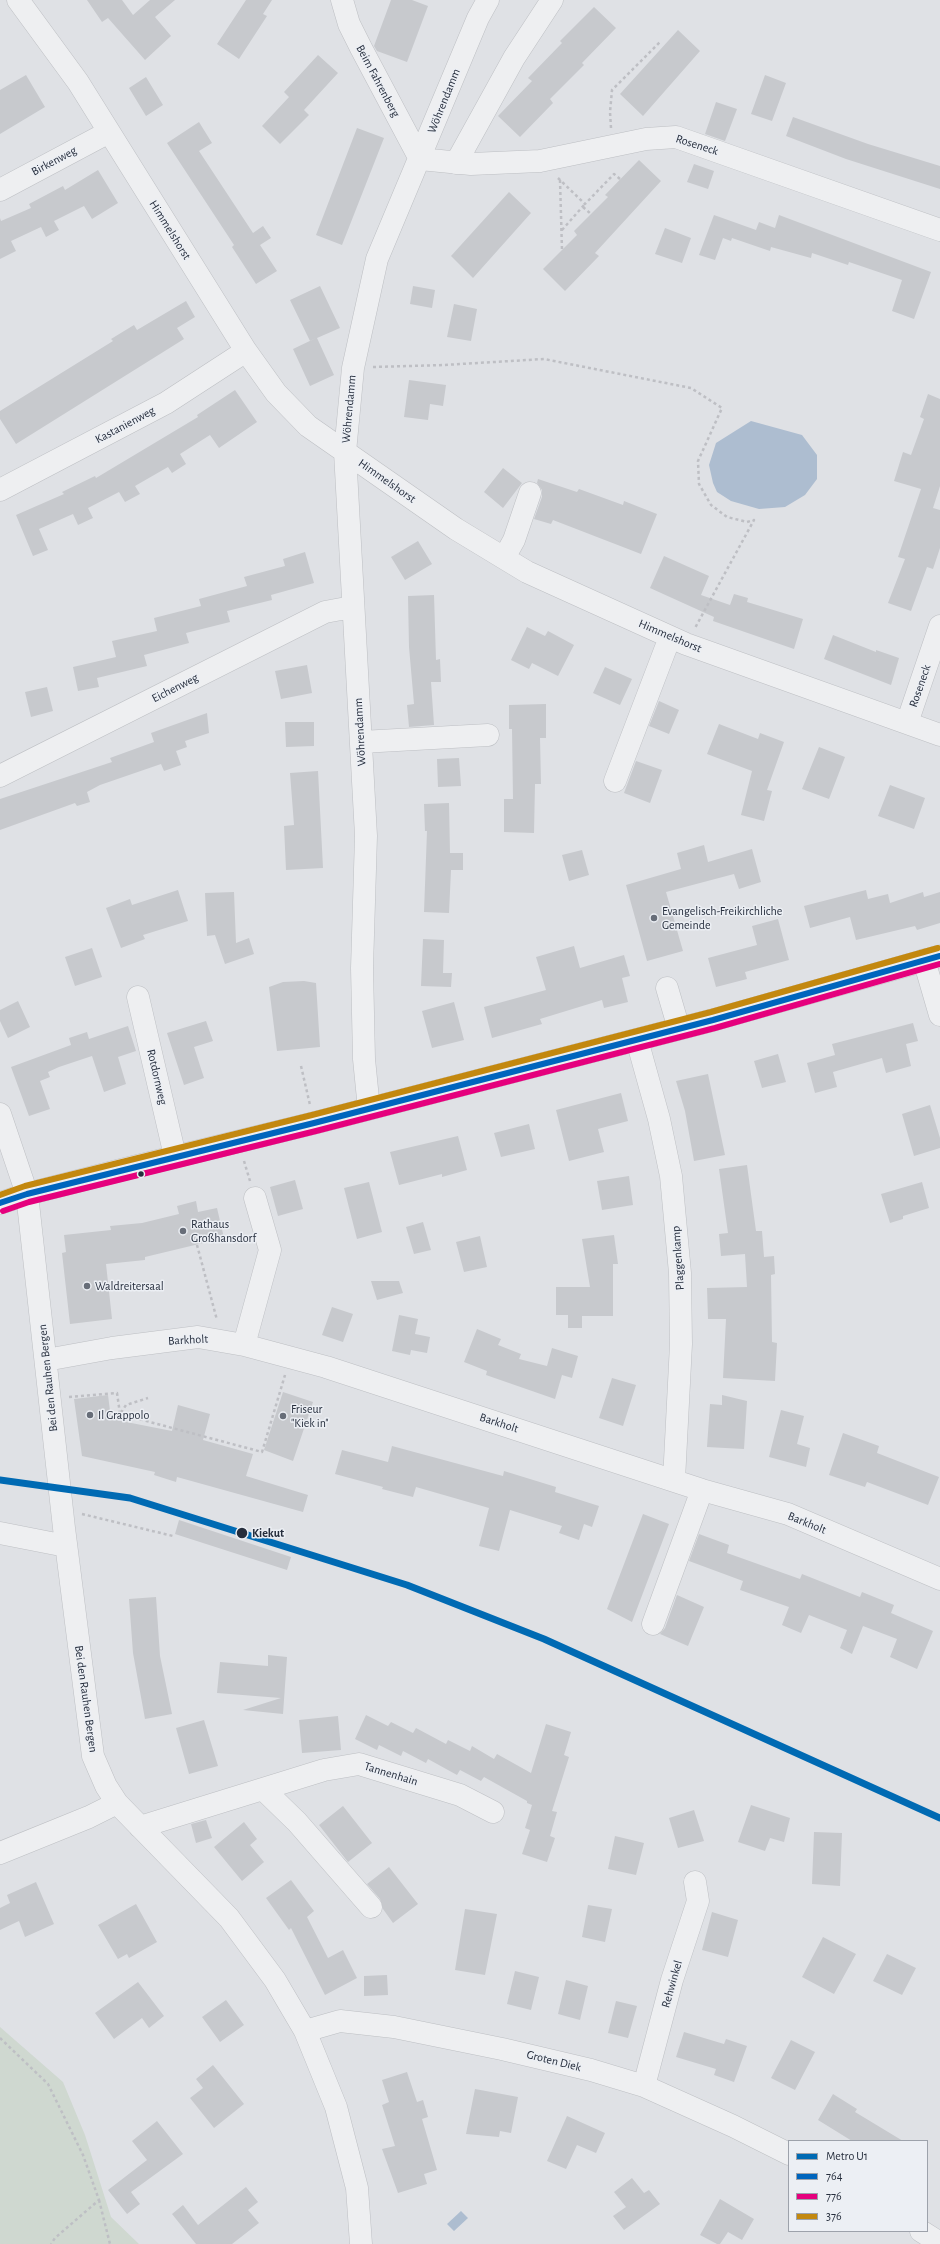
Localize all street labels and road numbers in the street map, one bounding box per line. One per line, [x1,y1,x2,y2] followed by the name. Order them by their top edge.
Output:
[353,42,403,120] street label: Beim Fahrenberg
[424,67,464,135] street label: Wöhrendamm
[674,131,720,159] street label: Roseneck
[29,143,79,179] street label: Birkenweg
[146,198,194,262] street label: Himmelshorst
[339,374,359,444] street label: Wöhrendamm
[93,403,157,447] street label: Kastanienweg
[355,456,419,506] street label: Himmelshorst
[636,616,704,656] street label: Himmelshorst
[906,663,934,709] street label: Roseneck
[149,670,201,706] street label: Eichenweg
[351,697,369,767] street label: Wöhrendamm
[144,1048,170,1106] street label: Rotdornweg
[669,1225,687,1291] street label: Plaggenkamp
[35,1324,61,1432] street label: Bei den Rauhen Bergen
[168,1332,208,1348] street label: Barkholt
[478,1410,520,1436] street label: Barkholt
[786,1509,828,1537] street label: Barkholt
[71,1645,101,1753] street label: Bei den Rauhen Bergen
[362,1759,420,1789] street label: Tannenhain
[658,1959,686,2009] street label: Rehwinkel
[525,2047,583,2075] street label: Groten Diek

